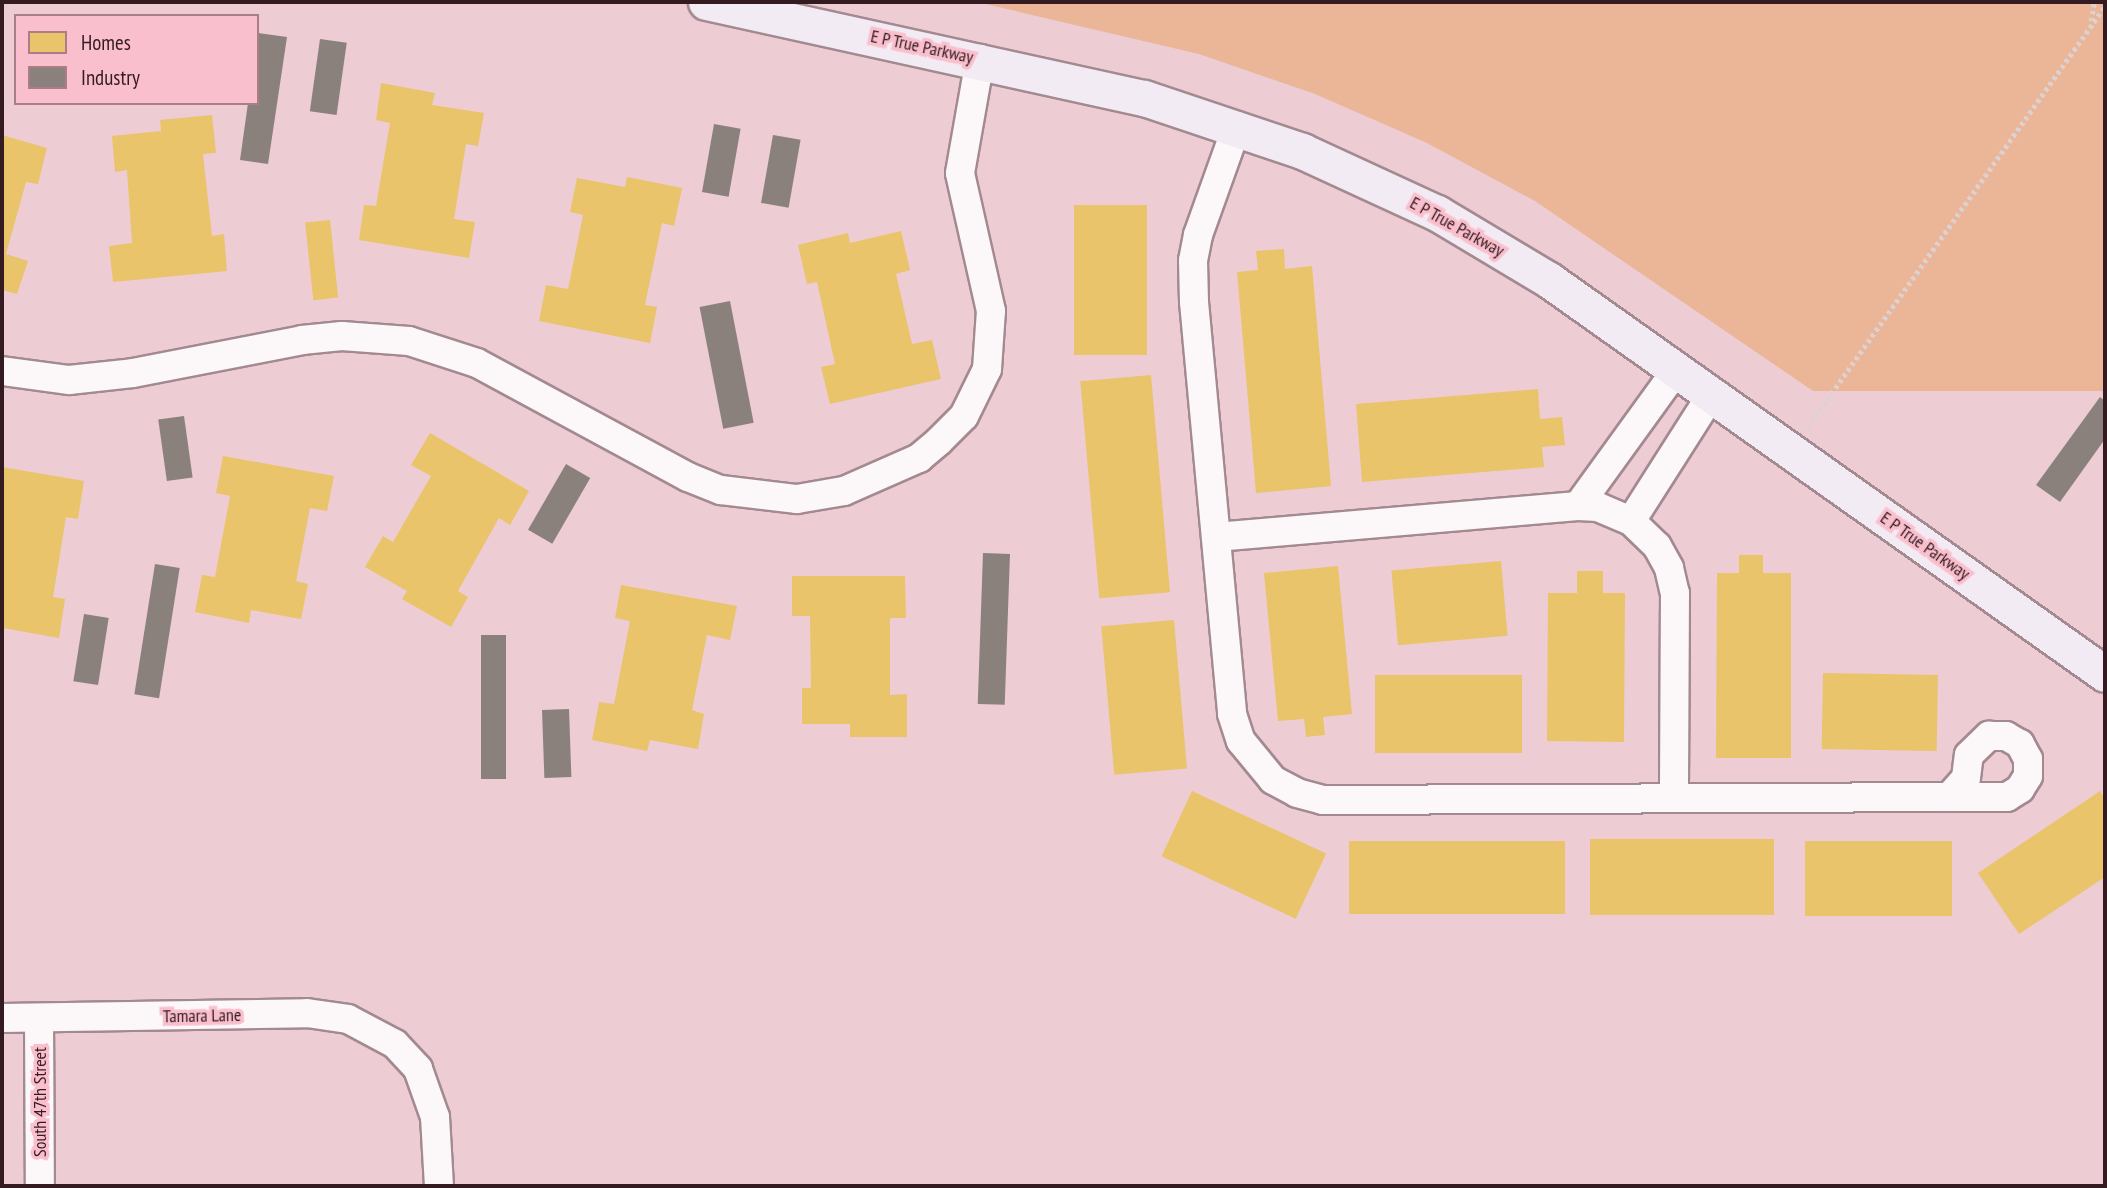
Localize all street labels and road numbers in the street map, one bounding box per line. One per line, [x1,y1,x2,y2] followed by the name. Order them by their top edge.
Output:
[868,25,976,69] street label: E P True Parkway
[1406,192,1508,262] street label: E P True Parkway
[1876,507,1974,585] street label: E P True Parkway
[163,1005,241,1027] street label: Tamara Lane
[29,1047,51,1157] street label: South 47th Street

